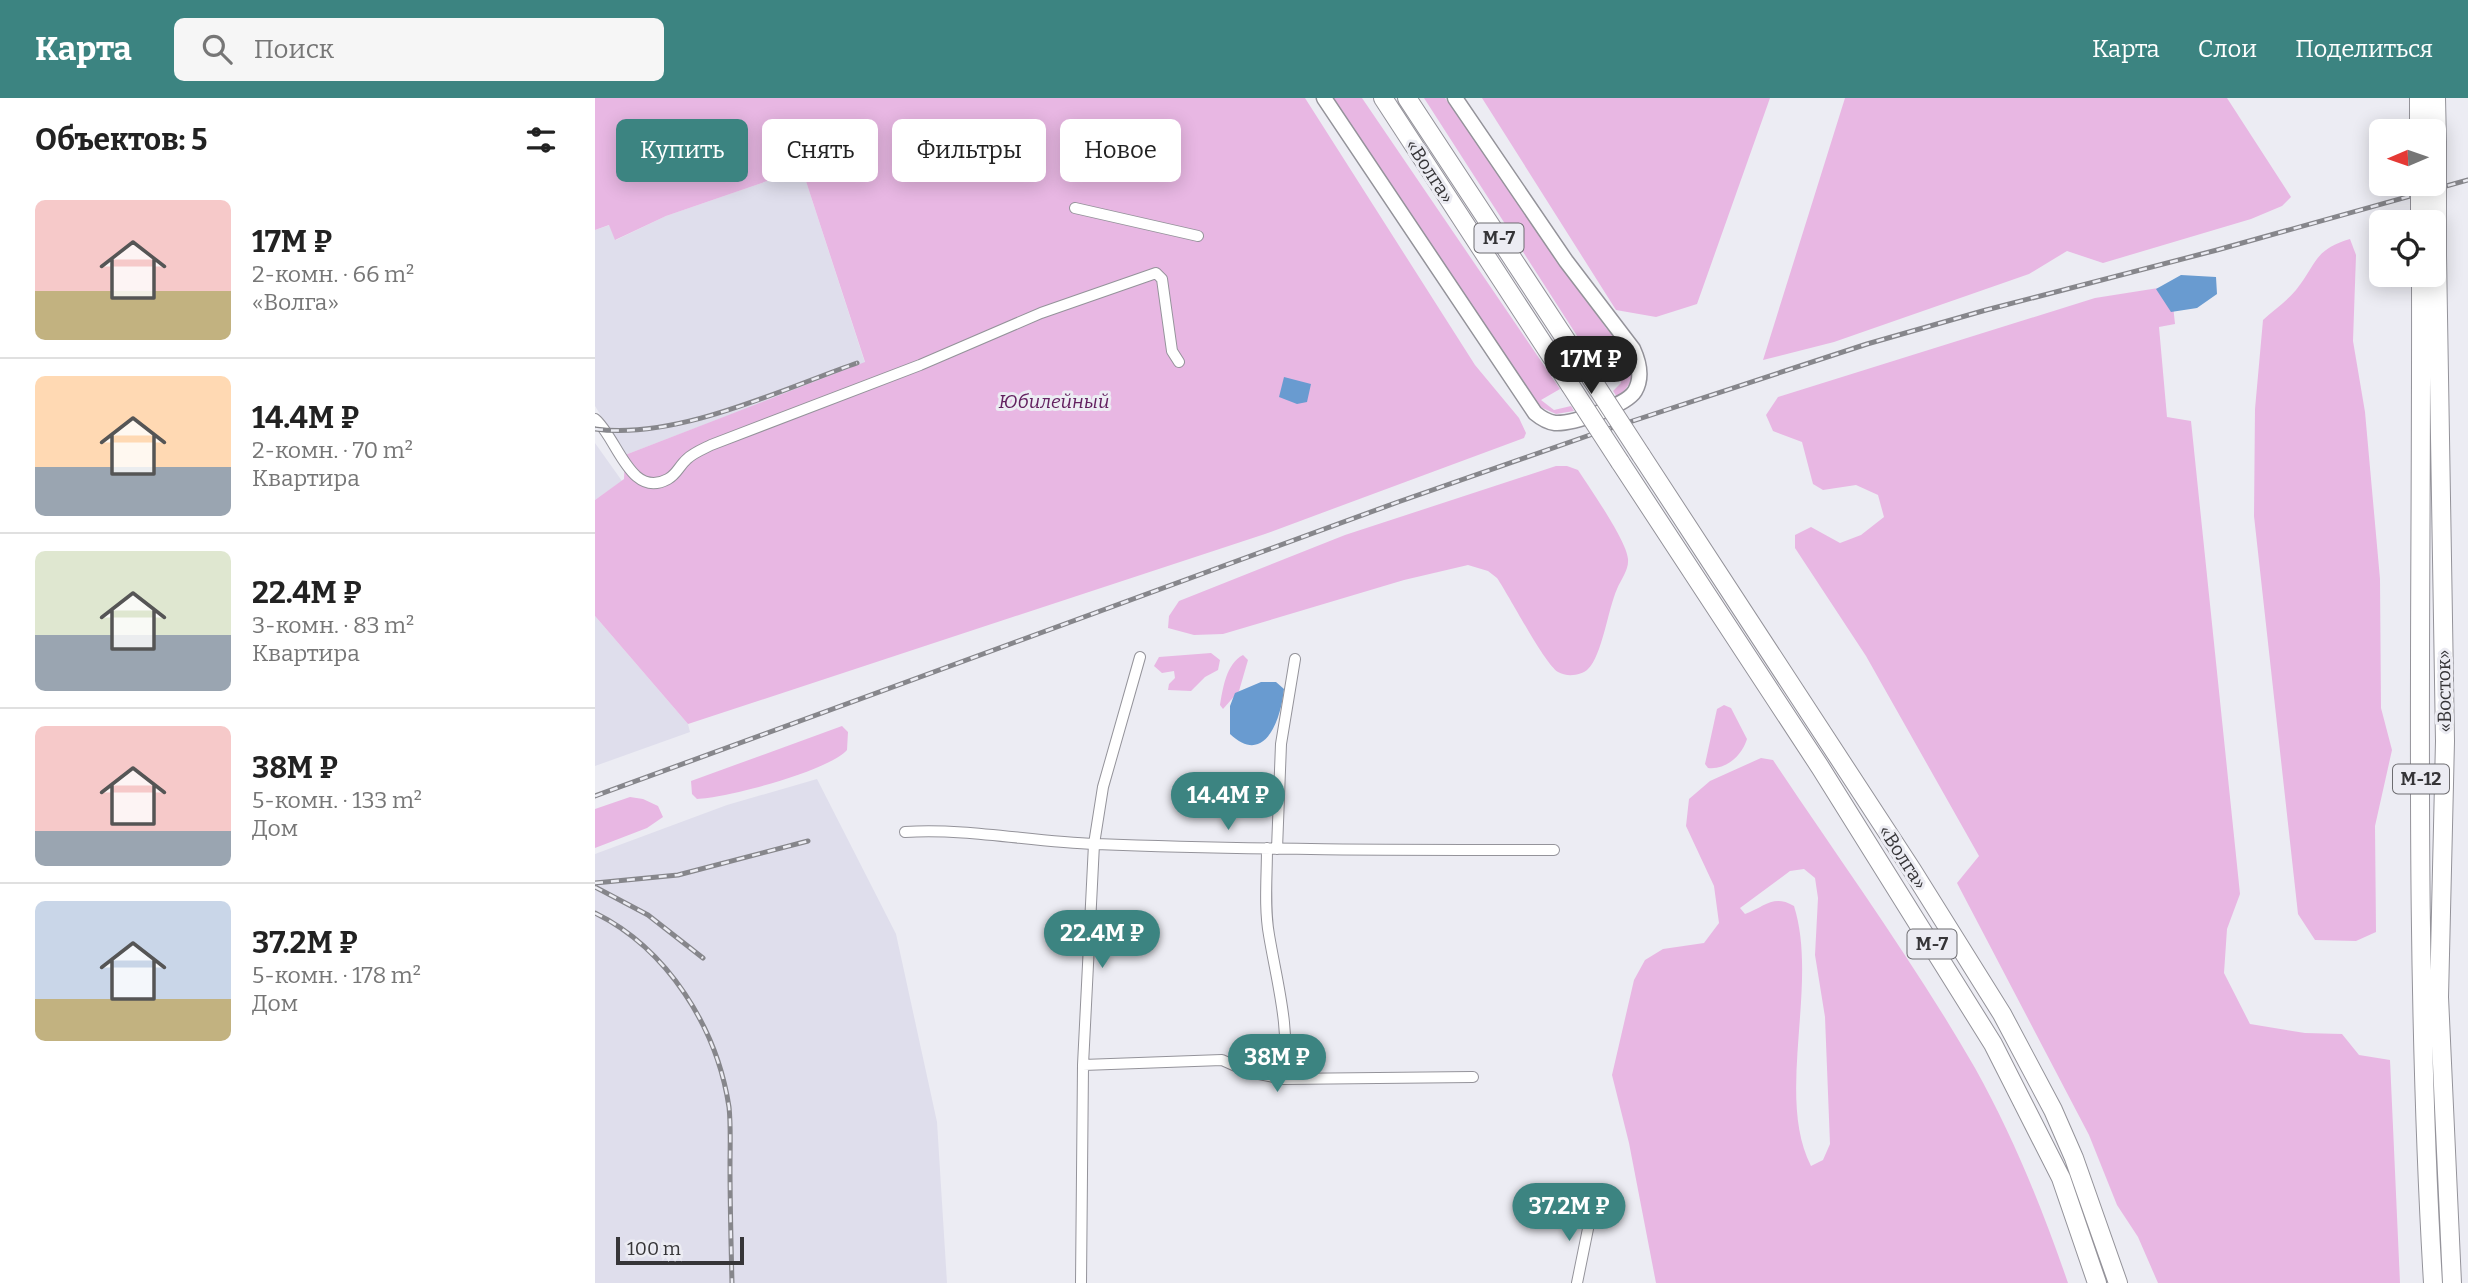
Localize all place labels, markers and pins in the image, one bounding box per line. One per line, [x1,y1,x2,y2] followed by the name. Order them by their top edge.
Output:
[1542,336,1640,396] pin: 17M ₽
[1163,772,1293,832] pin: 14.4M ₽
[1037,910,1167,970] pin: 22.4M ₽
[1228,1034,1326,1094] pin: 38M ₽
[1504,1184,1634,1243] pin: 37.2M ₽

